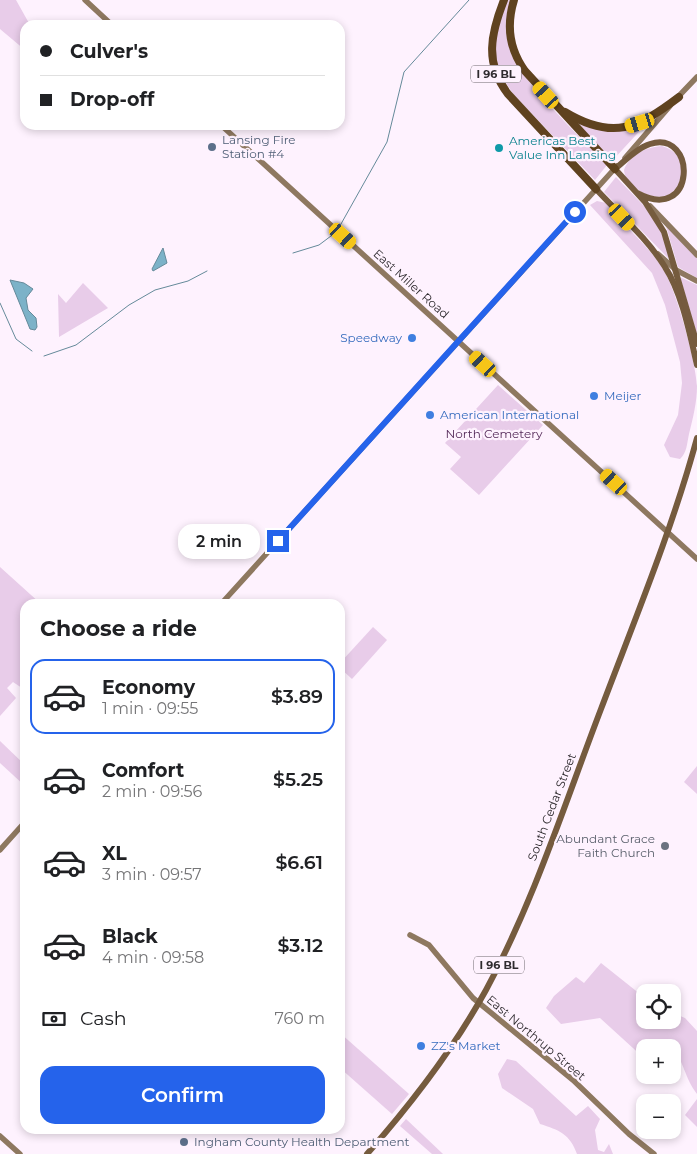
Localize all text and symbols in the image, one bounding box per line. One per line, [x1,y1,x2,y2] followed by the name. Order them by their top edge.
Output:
[70,40,148,63] text: Culver's
[471,66,521,82] road number: I 96 BL
[530,79,561,111] car
[70,88,154,111] text: Drop-off
[623,111,656,135] car
[222,132,296,161] place label: Lansing Fire Station #4
[509,133,616,162] place label: Americas Best Value Inn Lansing
[206,141,218,153] marker: Lansing Fire Station #4
[493,142,505,154] marker: Americas Best Value Inn Lansing
[564,201,586,223] route start
[606,201,637,233] car
[326,220,359,252] car
[370,246,452,322] street label: East Miller Road
[340,330,402,345] place label: Speedway
[406,332,418,344] marker: Speedway
[466,348,499,380] car
[604,388,641,403] place label: Meijer
[588,390,600,402] marker: Meijer
[440,407,579,422] place label: American International
[424,409,436,421] marker: American International
[446,426,543,441] park label: North Cemetery
[597,466,630,498] car
[178,524,260,558] callout: 2 min
[267,530,289,552] route end
[196,532,242,551] text: 2 min
[40,615,197,642] text: Choose a ride
[42,674,87,719] icon: car
[102,676,195,699] text: Economy
[271,685,323,708] text: $3.89
[102,699,198,718] text: 1 min · 09:55
[524,751,579,863] street label: South Cedar Street
[42,757,87,802] icon: car
[102,759,184,782] text: Comfort
[273,768,323,791] text: $5.25
[102,782,202,801] text: 2 min · 09:56
[556,831,655,860] place label: Abundant Grace Faith Church
[42,840,87,885] icon: car
[659,840,671,852] marker: Abundant Grace Faith Church
[102,842,127,865] text: XL
[275,851,323,874] text: $6.61
[102,865,202,884] text: 3 min · 09:57
[42,923,87,968] icon: car
[102,925,158,948] text: Black
[277,934,323,957] text: $3.12
[102,948,204,967] text: 4 min · 09:58
[474,956,524,974] road number: I 96 BL
[636,984,681,1139] map controls
[636,984,681,1029] button: locate
[484,992,589,1083] street label: East Northrup Street
[40,1005,68,1033] icon: cash
[80,1007,127,1030] text: Cash
[274,1009,325,1028] text: 760 m
[431,1038,500,1053] place label: ZZ's Market
[636,1039,681,1084] button: +
[415,1040,427,1052] marker: ZZ's Market
[40,1066,325,1124] button: Confirm
[636,1094,681,1139] button: −
[194,1134,409,1149] place label: Ingham County Health Department
[178,1136,190,1148] marker: Ingham County Health Department

